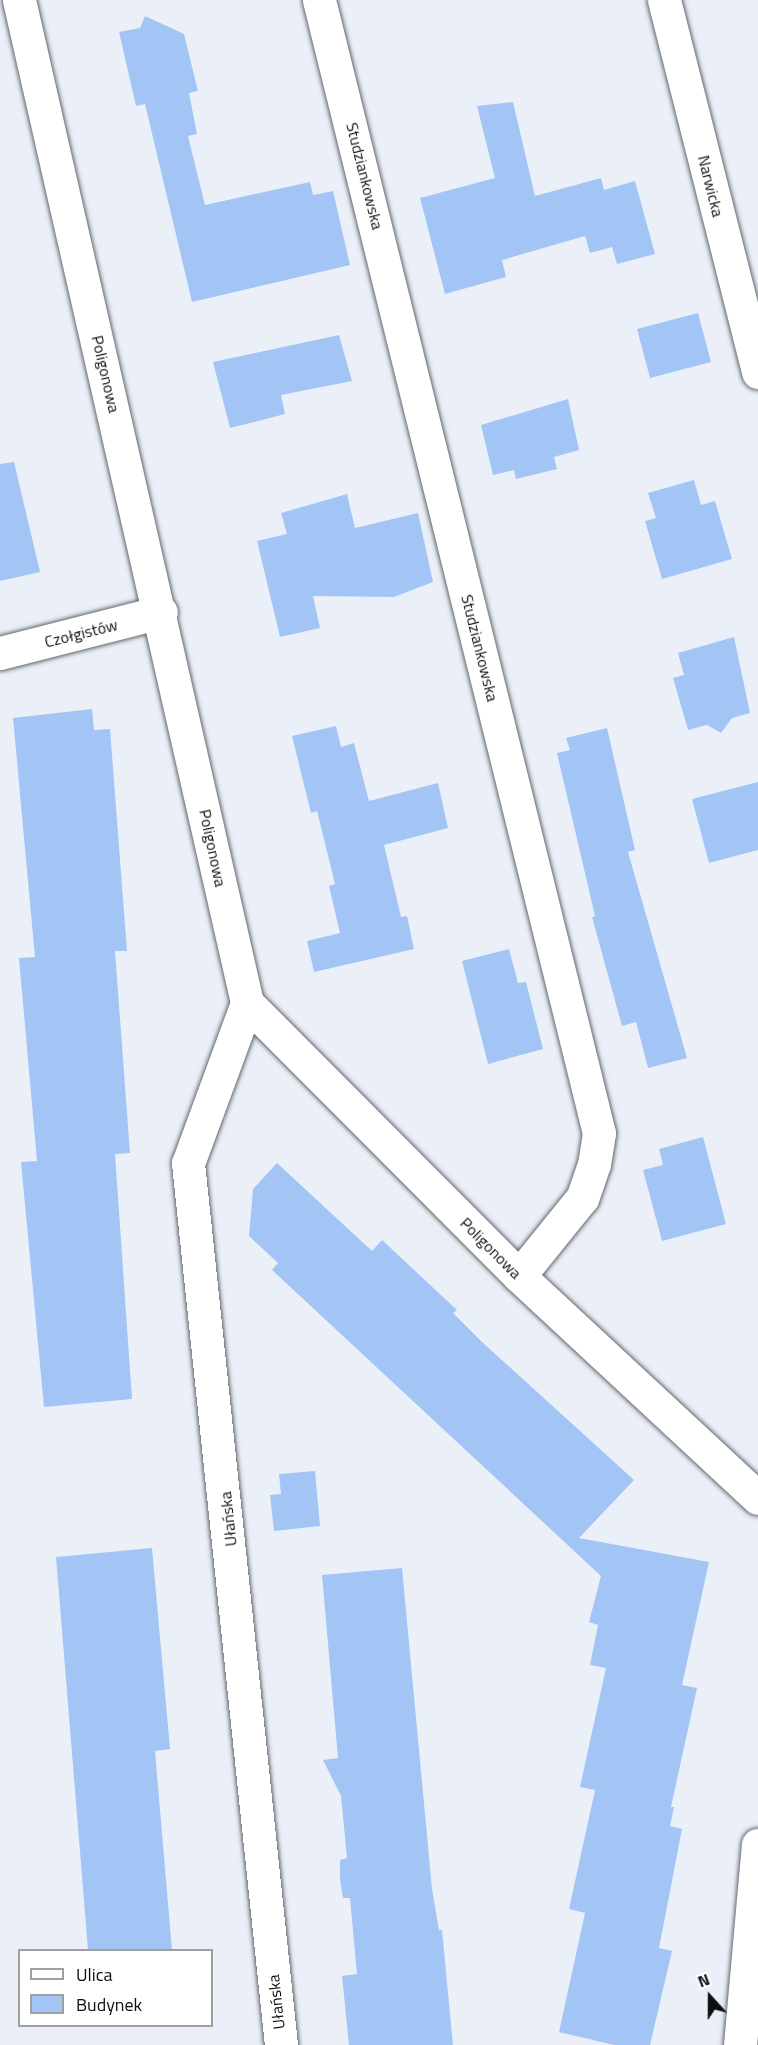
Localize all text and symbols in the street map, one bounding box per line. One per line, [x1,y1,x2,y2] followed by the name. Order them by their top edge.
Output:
[342,121,388,231] street label: Studziankowska
[694,153,728,219] street label: Narwicka
[88,333,124,415] street label: Poligonowa
[457,593,503,703] street label: Studziankowska
[42,615,120,651] street label: Czołgistów
[195,807,231,889] street label: Poligonowa
[456,1213,526,1283] street label: Poligonowa
[216,1491,240,1547] street label: Ułańska
[18,1949,213,2027] legend
[76,1961,113,1988] text: Ulica
[680,1967,740,2027] north arrow
[694,1967,713,1993] text: N
[264,1974,288,2030] street label: Ułańska
[76,1991,142,2018] text: Budynek

